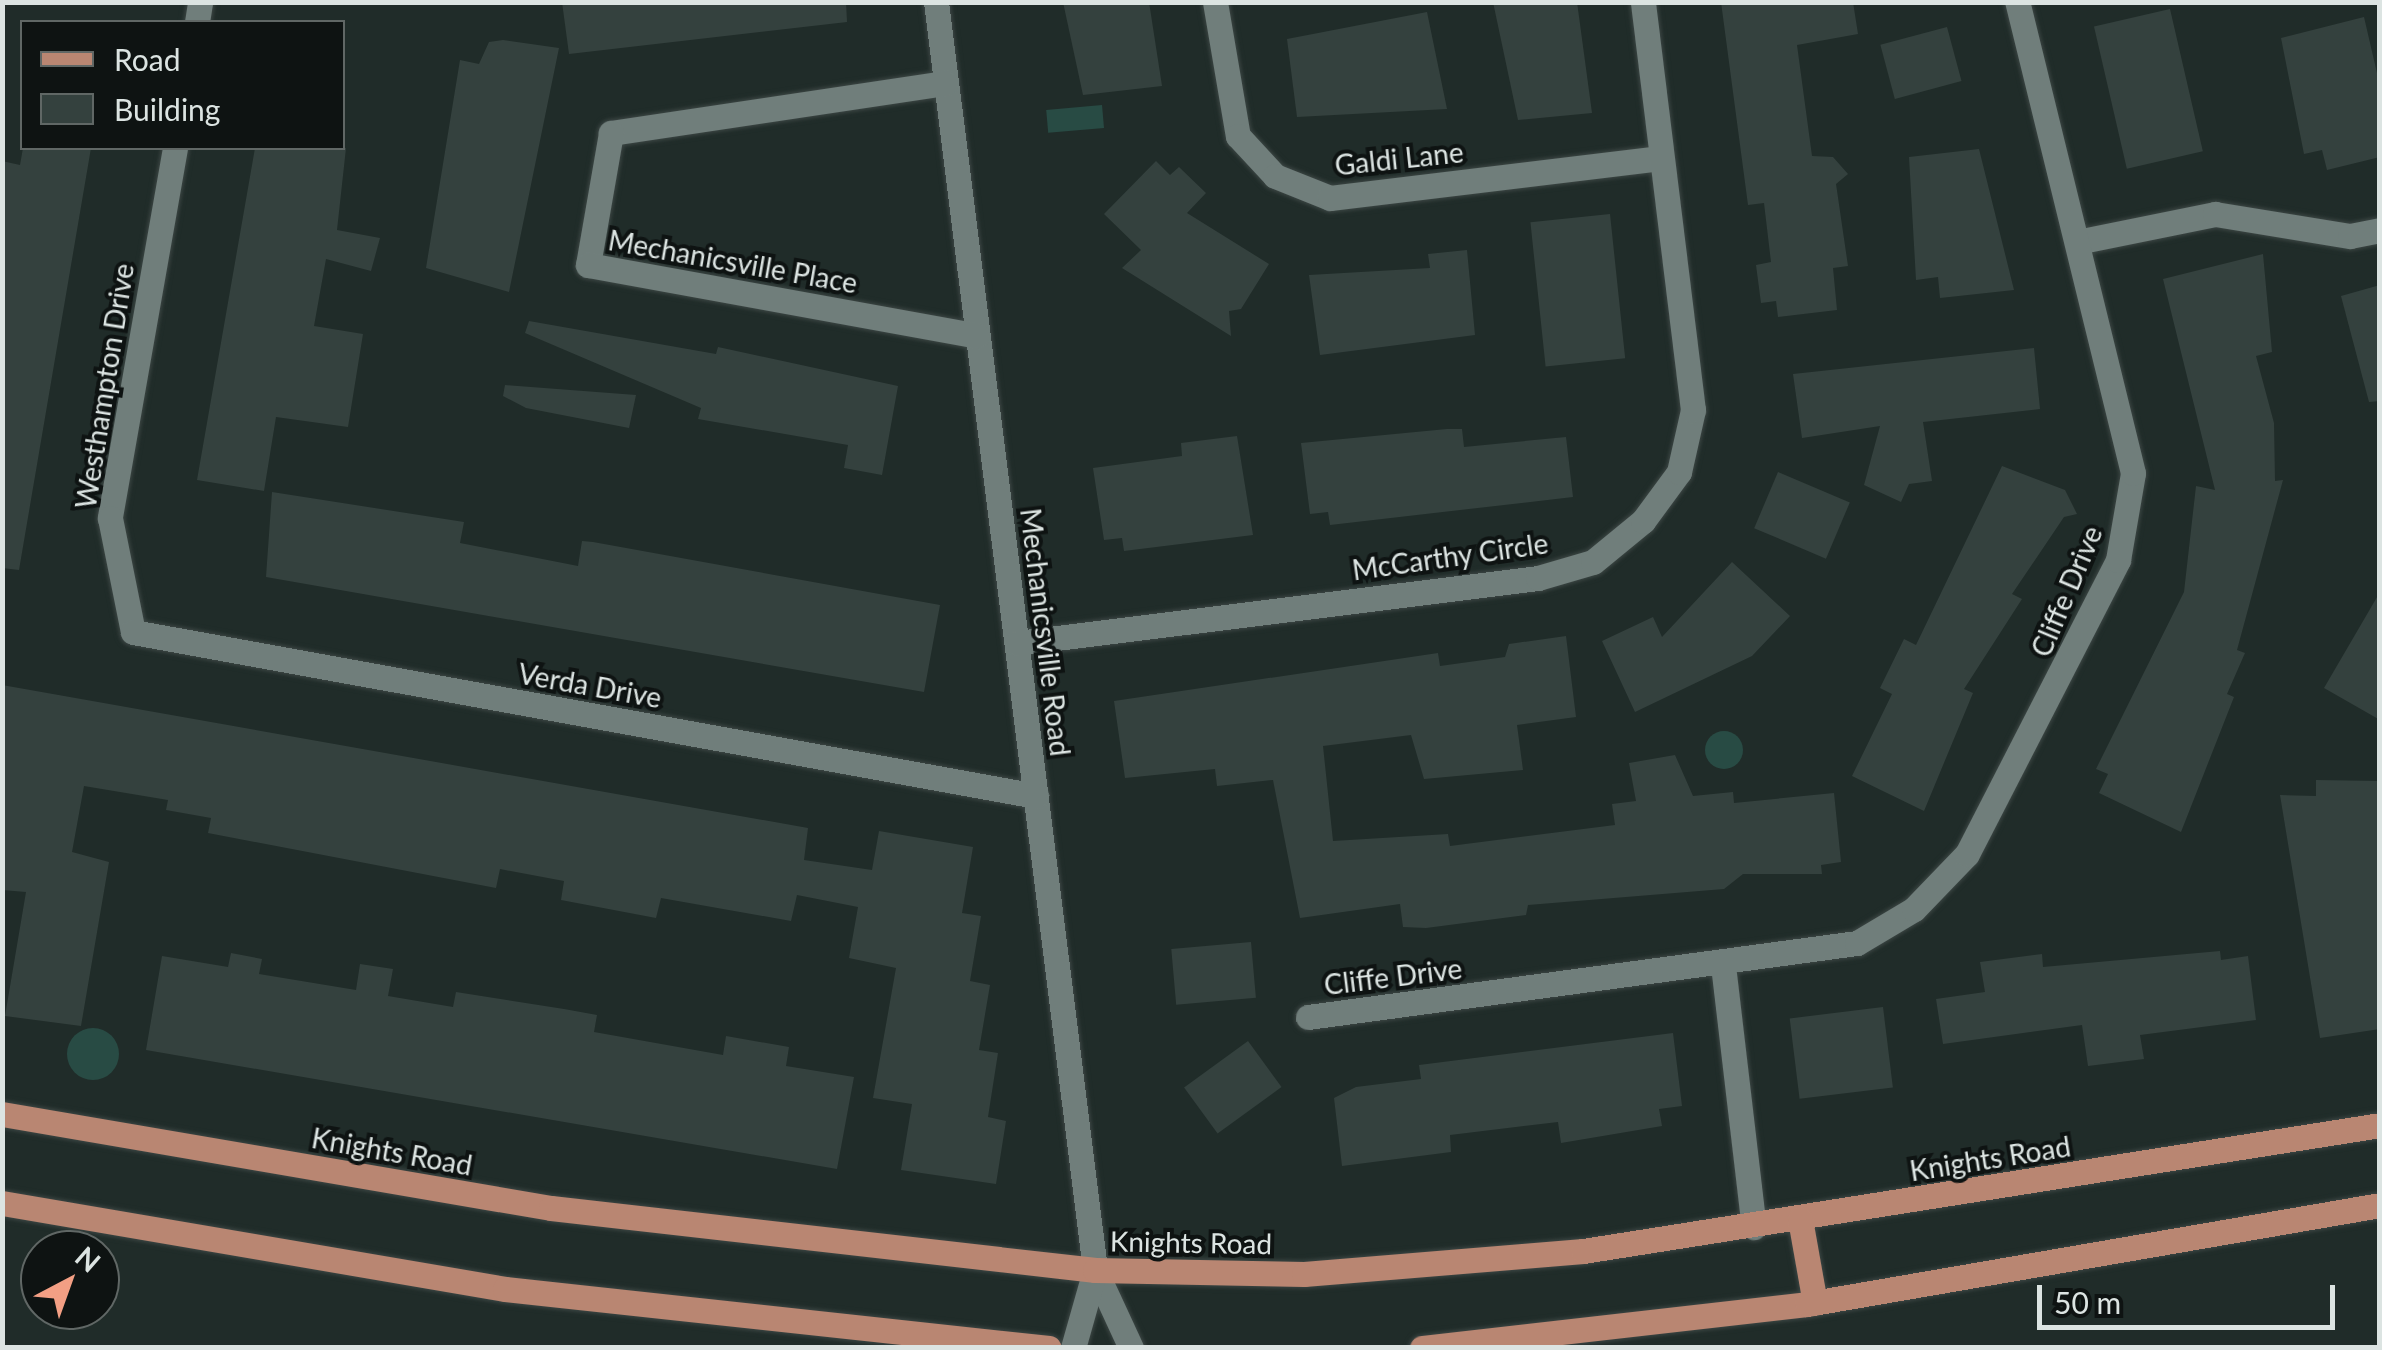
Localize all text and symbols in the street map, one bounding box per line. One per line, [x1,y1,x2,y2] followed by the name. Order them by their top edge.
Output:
[20,20,345,150] legend
[114,41,181,77] text: Road
[114,91,220,127] text: Building
[1333,135,1465,181] street label: Galdi Lane
[606,223,860,299] street label: Mechanicsville Place
[68,261,140,511] street label: Westhampton Drive
[1014,506,1078,758] street label: Mechanicsville Road
[2023,521,2109,661] street label: Cliffe Drive
[1350,526,1550,586] street label: McCarthy Circle
[516,656,664,714] street label: Verda Drive
[1322,951,1464,1001] street label: Cliffe Drive
[309,1120,475,1182] street label: Knights Road
[1907,1129,2073,1187] street label: Knights Road
[1110,1224,1272,1260] street label: Knights Road
[20,1230,120,1330] north arrow
[69,1239,108,1279] text: N
[2042,1265,2340,1327] scale bar
[2054,1284,2121,1320] text: 50 m

